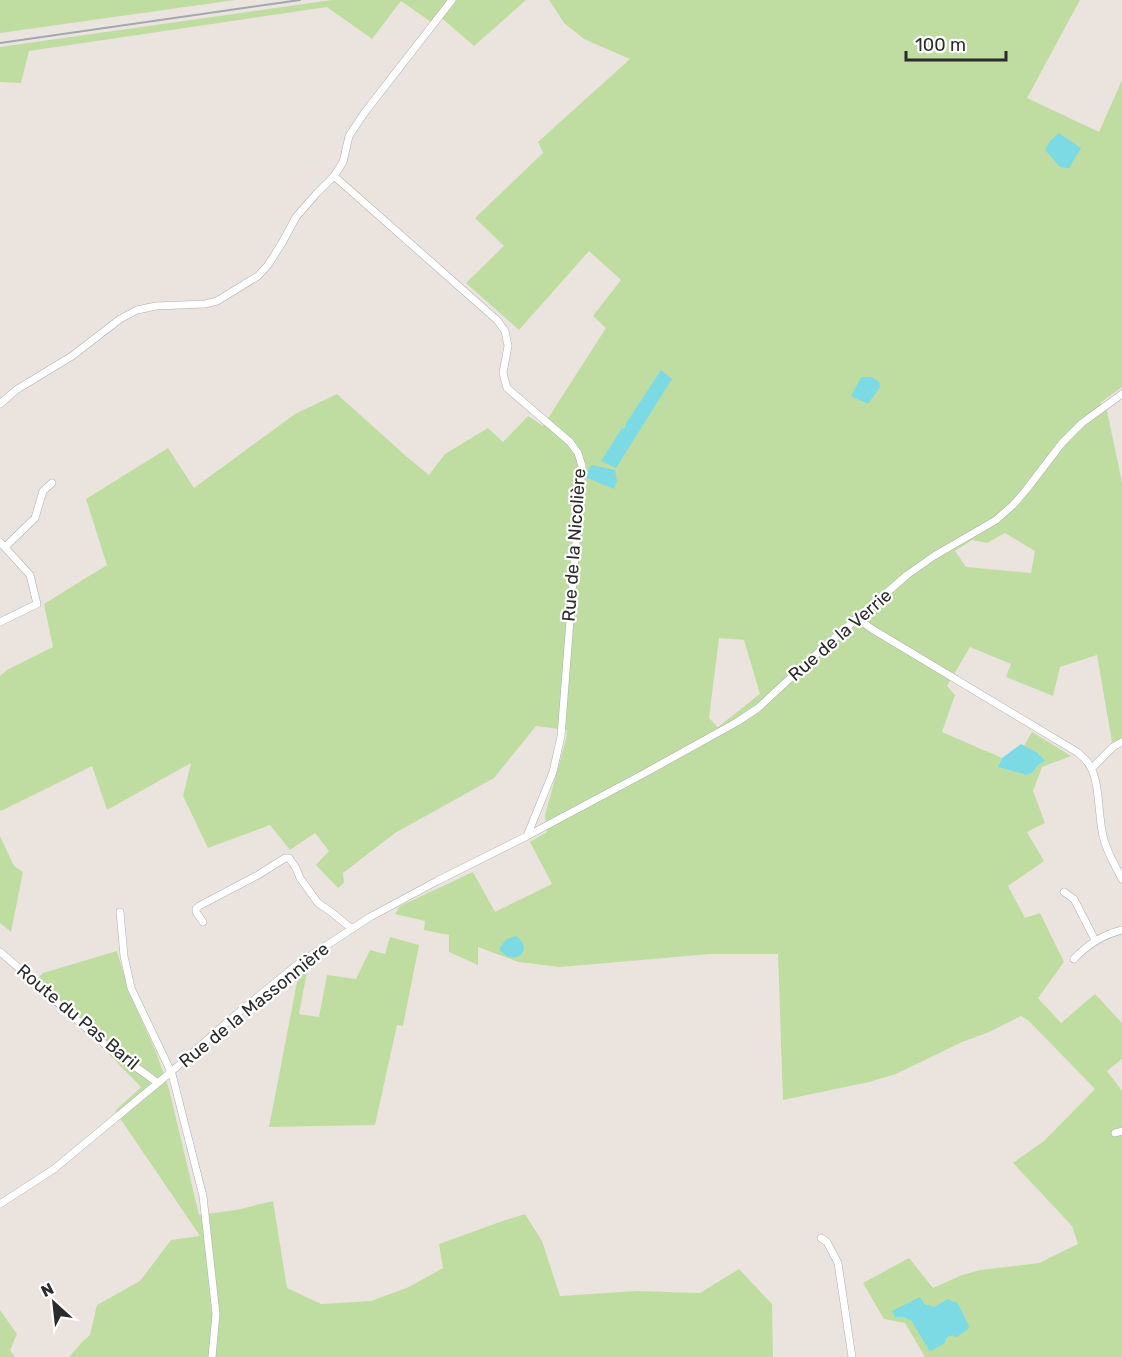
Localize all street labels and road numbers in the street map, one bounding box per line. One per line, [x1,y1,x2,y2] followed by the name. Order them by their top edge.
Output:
[558,468,590,622] street label: Rue de la Nicolière
[784,584,896,686] street label: Rue de la Verrie
[174,938,334,1072] street label: Rue de la Massonnière
[12,959,144,1075] street label: Route du Pas Baril

